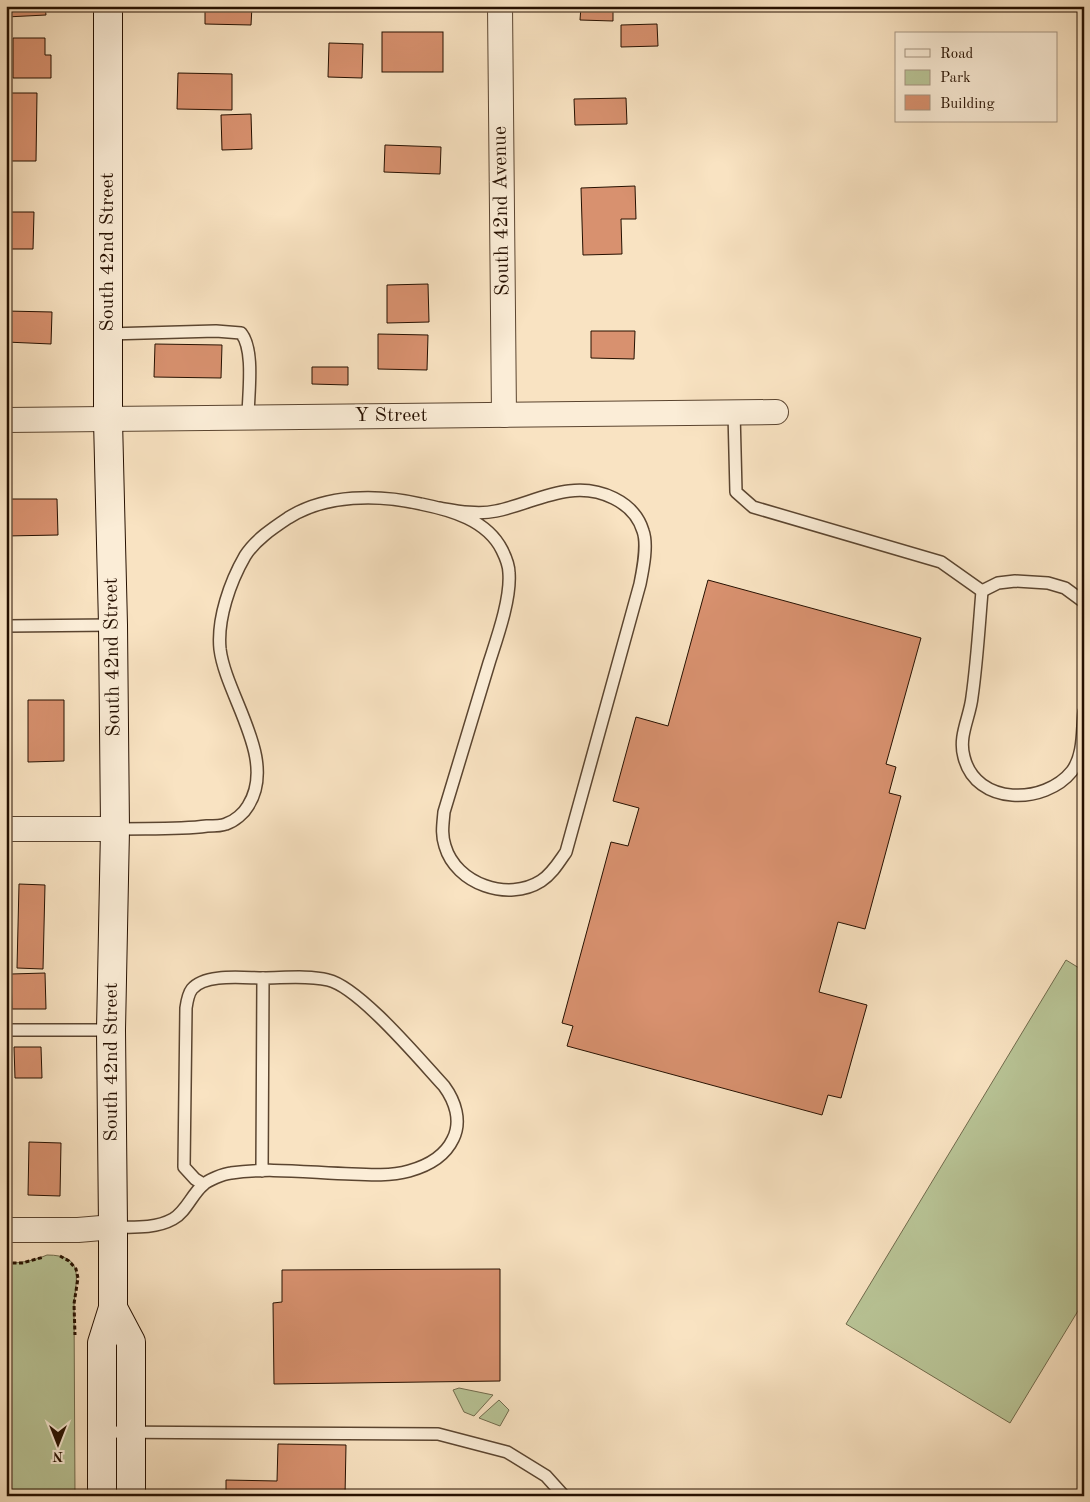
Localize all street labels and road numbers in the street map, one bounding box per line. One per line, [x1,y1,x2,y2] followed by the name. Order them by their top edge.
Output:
[491,126,513,296] street label: South 42nd Avenue
[98,172,118,332] street label: South 42nd Street
[354,406,428,426] street label: Y Street
[102,577,124,737] street label: South 42nd Street
[102,982,122,1142] street label: South 42nd Street

